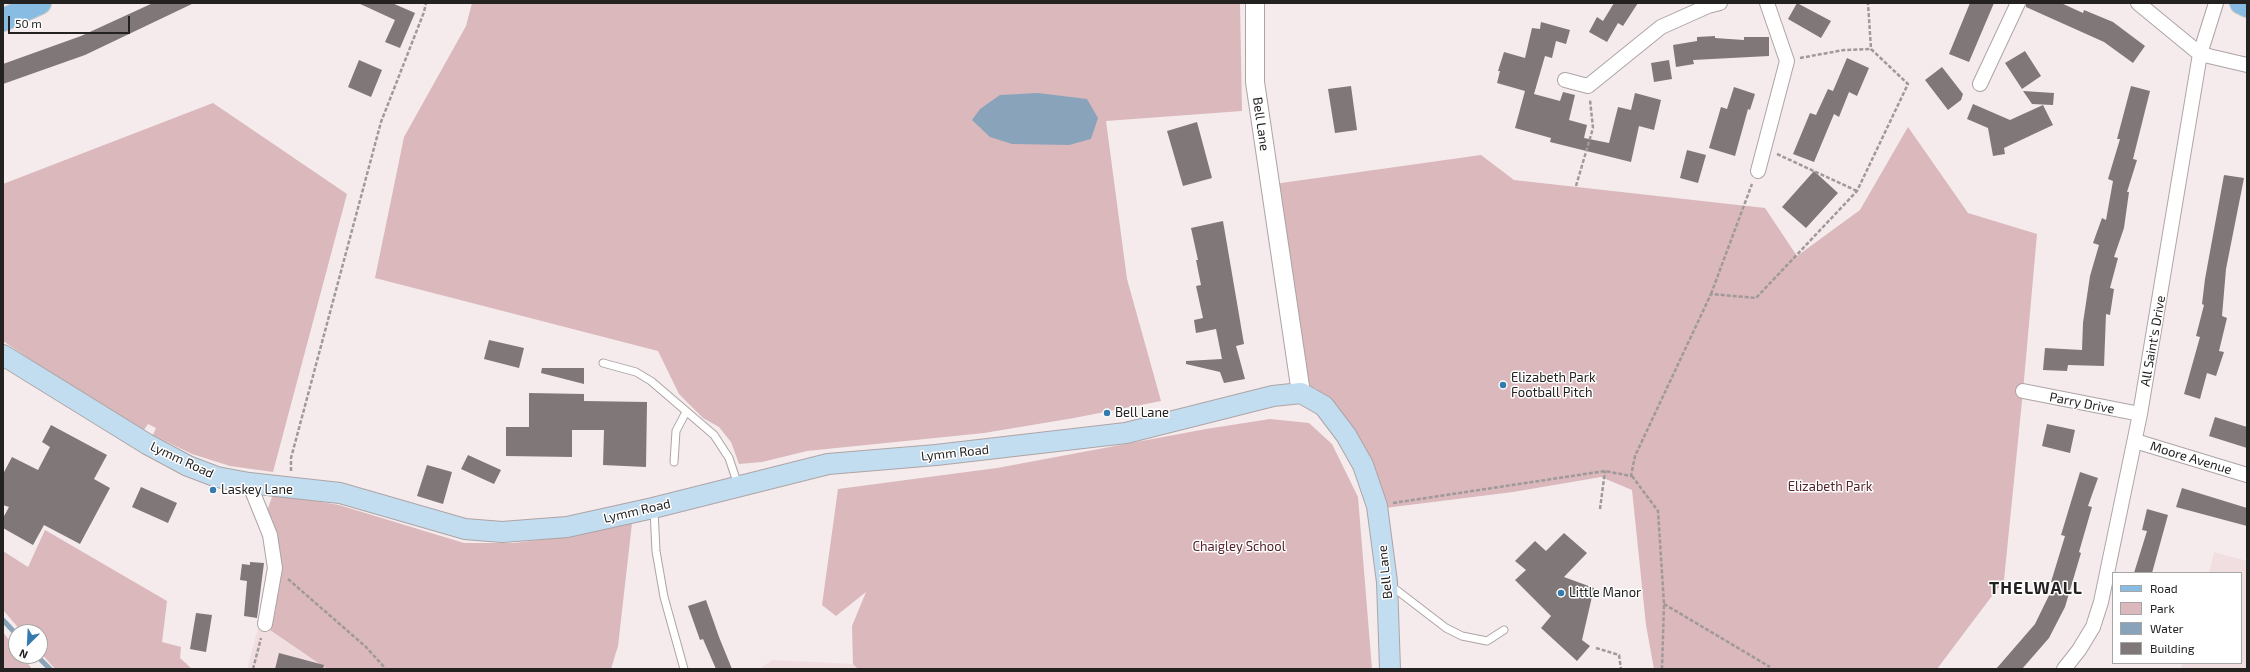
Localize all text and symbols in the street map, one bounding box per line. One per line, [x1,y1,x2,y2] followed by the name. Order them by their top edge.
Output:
[10,8,132,34] scale bar
[15,16,42,30] text: 50 m
[1250,96,1272,152] street label: Bell Lane
[2137,294,2169,388] street label: All Saint's Drive
[1511,370,1596,401] place label: Elizabeth Park Football Pitch
[1498,380,1508,390] marker: Elizabeth Park Football Pitch
[2048,389,2116,417] street label: Parry Drive
[1115,405,1169,421] place label: Bell Lane
[1102,408,1112,418] marker: Bell Lane
[2148,438,2234,478] street label: Moore Avenue
[148,439,216,481] street label: Lymm Road
[920,442,990,464] street label: Lymm Road
[1788,479,1872,495] park label: Elizabeth Park
[221,482,293,498] place label: Laskey Lane
[208,485,218,495] marker: Laskey Lane
[602,496,672,526] street label: Lymm Road
[1193,539,1285,555] park label: Chaigley School
[1374,544,1396,600] street label: Bell Lane
[2112,572,2242,664] legend
[1989,578,2083,598] district label: THELWALL
[2150,581,2178,595] text: Road
[1569,585,1641,601] place label: Little Manor
[1556,588,1566,598] marker: Little Manor
[2150,601,2175,615] text: Park
[2150,621,2184,635] text: Water
[8,624,48,664] north arrow
[2150,641,2194,655] text: Building
[17,647,30,662] text: N

